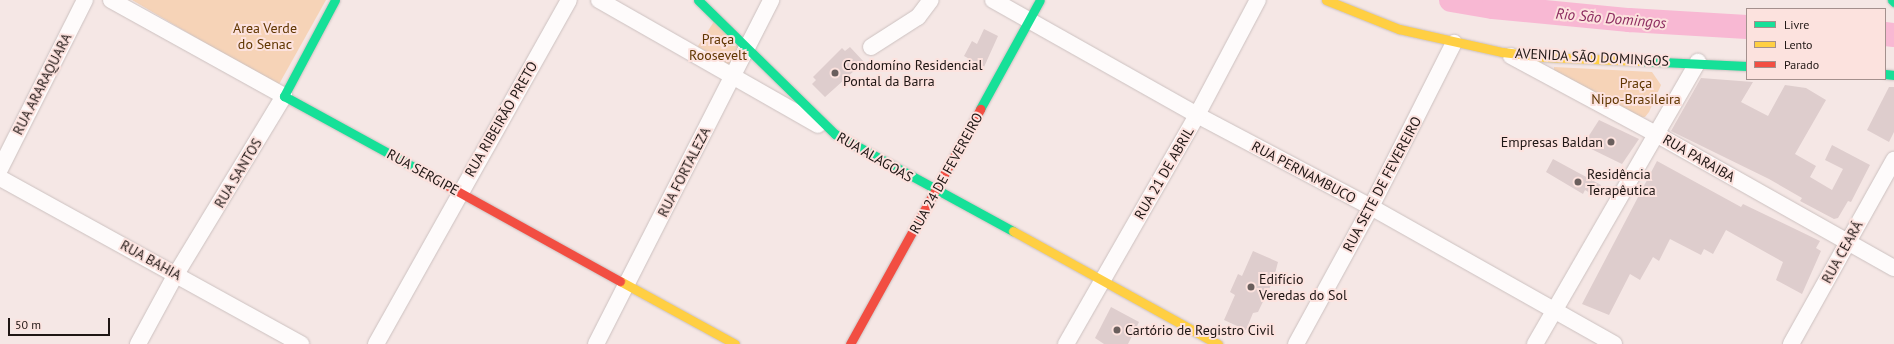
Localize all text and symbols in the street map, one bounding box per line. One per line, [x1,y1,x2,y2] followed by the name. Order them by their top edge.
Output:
[1555,4,1667,32] water label: Rio São Domingos
[1746,8,1886,80] legend
[1784,17,1809,32] text: Livre
[233,20,297,52] park label: Area Verde do Senac
[9,30,75,138] street label: RUA ARARAQUARA
[689,31,747,64] park label: Praça Roosevelt
[1784,37,1813,52] text: Lento
[1514,45,1670,69] street label: AVENIDA SÃO DOMINGOS
[843,57,983,90] place label: Condomíno Residencial Pontal da Barra
[1784,57,1819,72] text: Parado
[461,58,541,180] street label: RUA RIBEIRÃO PRETO
[830,68,840,78] marker: Condomíno Residencial Pontal da Barra
[1591,75,1681,108] park label: Praça Nipo-Brasileira
[906,109,986,237] street label: RUA 24 DE FEVEREIRO
[1339,113,1425,255] street label: RUA SETE DE FEVEREIRO
[1131,123,1197,223] street label: RUA 21 DE ABRIL
[654,124,714,220] street label: RUA FORTALEZA
[833,128,917,186] street label: RUA ALAGOAS
[1660,130,1738,186] street label: RUA PARAIBA
[1501,134,1603,150] place label: Empresas Baldan
[211,135,265,211] street label: RUA SANTOS
[1249,137,1359,207] street label: RUA PERNAMBUCO
[1606,137,1616,147] marker: Empresas Baldan
[384,145,462,199] street label: RUA SERGIPE
[1587,166,1656,198] place label: Residência Terapêutica
[1572,176,1584,188] marker: Residência Terapêutica
[1818,218,1866,286] street label: RUA CEARÁ
[117,236,185,284] street label: RUA BAHIA
[1259,271,1347,304] place label: Edifício Veredas do Sol
[1246,282,1256,292] marker: Edifício Veredas do Sol
[10,310,112,336] scale bar
[15,317,41,332] text: 50 m
[1125,322,1274,338] place label: Cartório de Registro Civil
[1112,325,1122,335] marker: Cartório de Registro Civil

